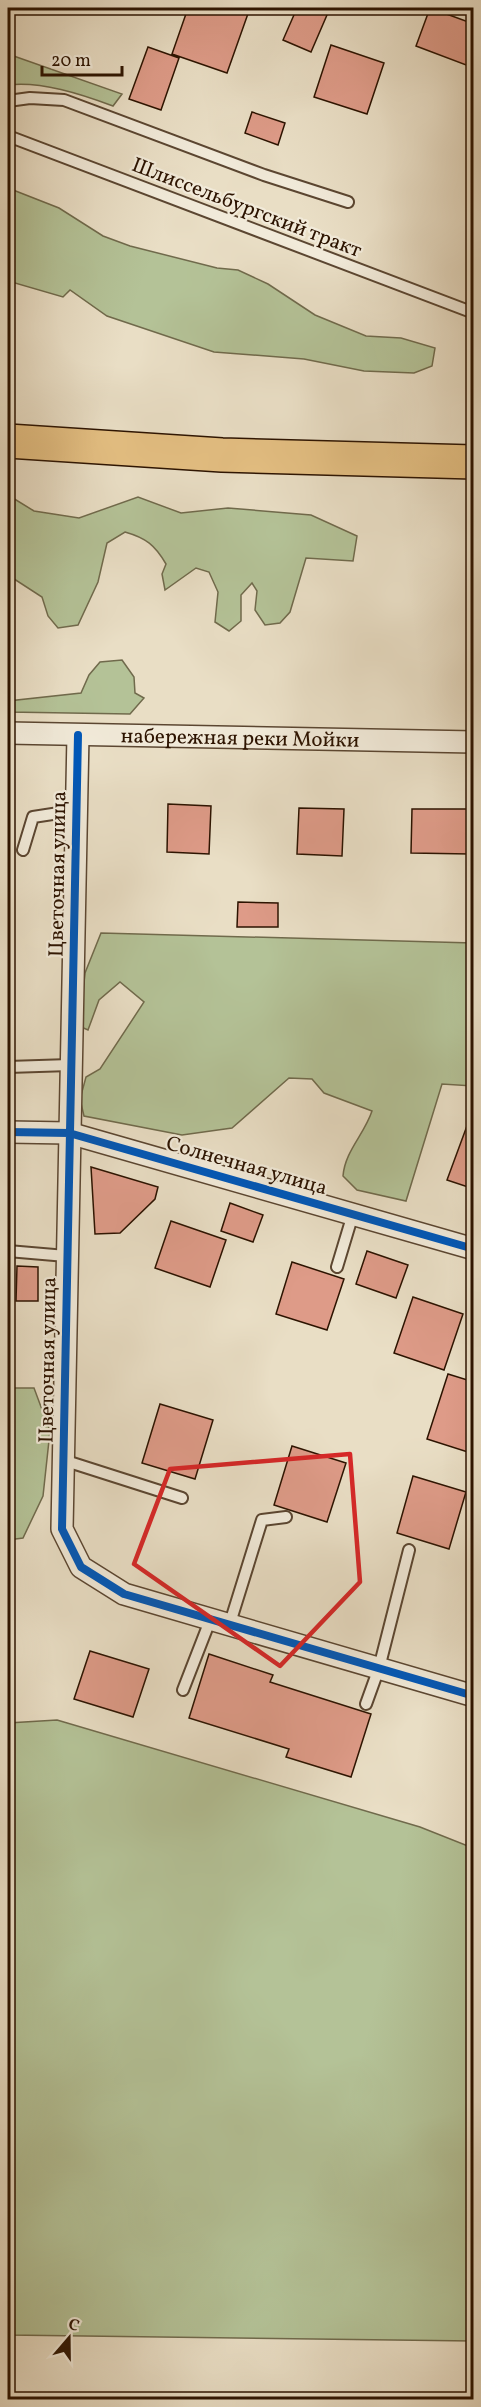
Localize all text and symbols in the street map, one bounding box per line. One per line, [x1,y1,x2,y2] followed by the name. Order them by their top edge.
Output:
[42,39,122,77] scale bar
[51,49,91,74] text: 20 m
[127,151,366,266] street label: Шлиссельбургский тракт
[120,722,360,756] street label: набережная реки Мойки
[43,791,74,957] street label: Цветочная улица
[163,1130,331,1203] street label: Солнечная улица
[33,1277,64,1443] street label: Цветочная улица
[39,2308,99,2368] north arrow
[65,2314,82,2338] text: С

